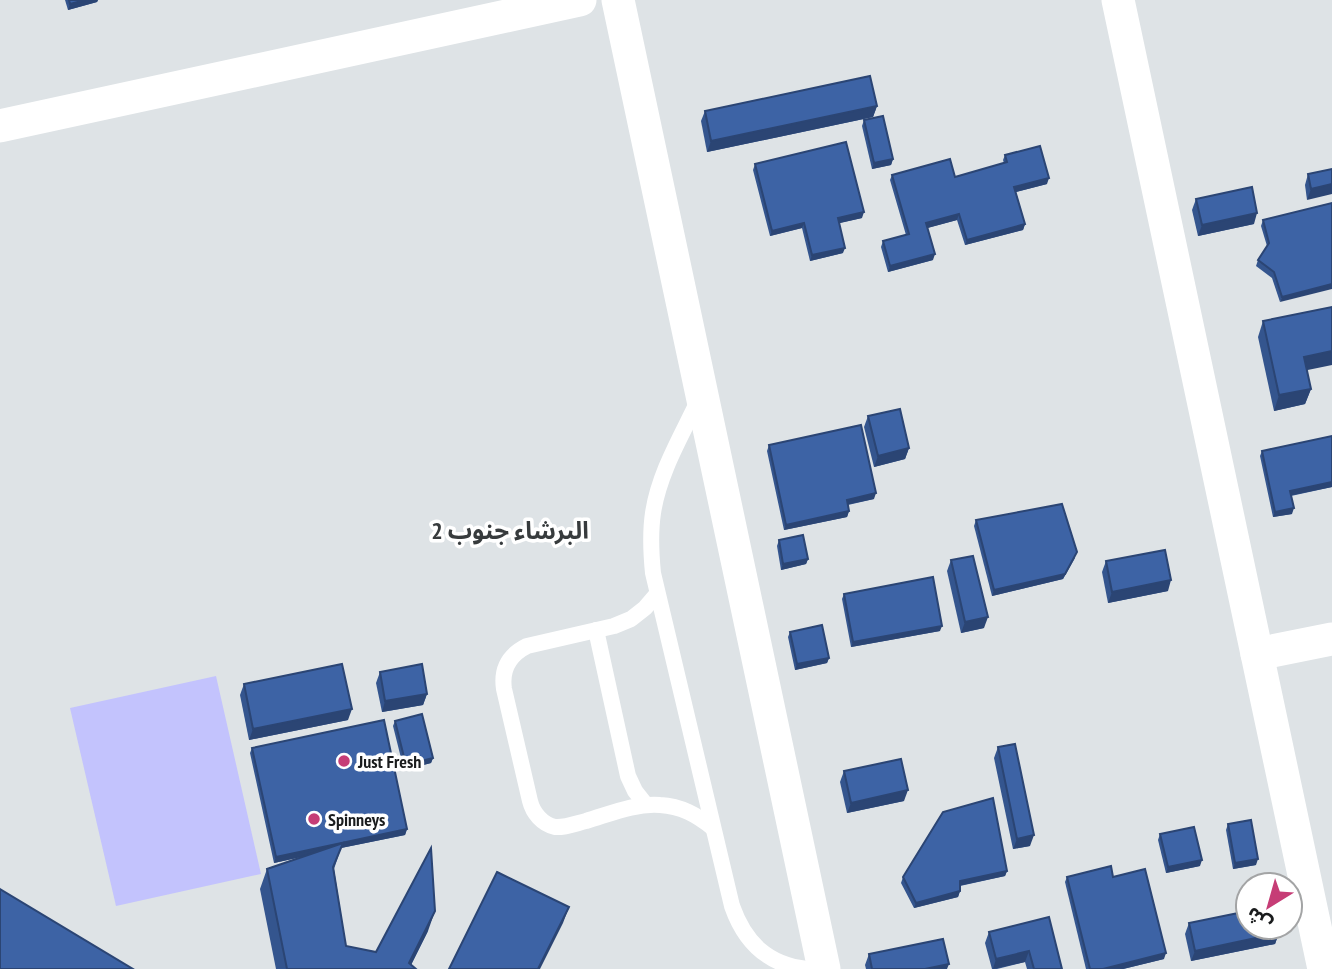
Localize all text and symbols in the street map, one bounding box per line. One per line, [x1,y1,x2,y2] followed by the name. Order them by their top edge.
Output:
[431,515,589,546] district label: البرشاء جنوب 2
[357,750,421,773] place label: Just Fresh
[336,753,352,769] marker: Just Fresh
[328,808,385,831] place label: Spinneys
[306,811,322,827] marker: Spinneys
[1234,871,1304,941] north arrow
[1241,902,1276,937] text: ش

